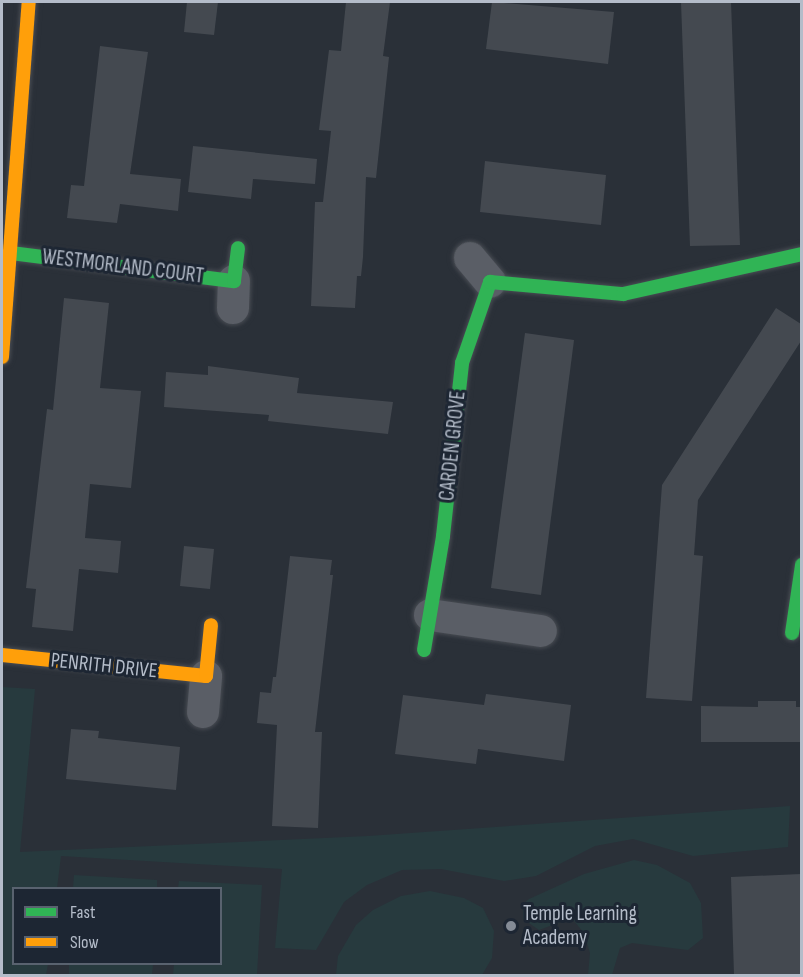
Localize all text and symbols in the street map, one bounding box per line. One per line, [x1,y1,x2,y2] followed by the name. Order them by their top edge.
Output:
[41,245,205,289] street label: WESTMORLAND COURT
[435,390,471,502] street label: CARDEN GROVE
[49,648,159,684] street label: PENRITH DRIVE
[12,887,222,965] legend
[523,901,637,951] place label: Temple Learning Academy
[70,902,95,923] text: Fast
[504,919,518,933] marker: Temple Learning Academy
[70,932,99,953] text: Slow

